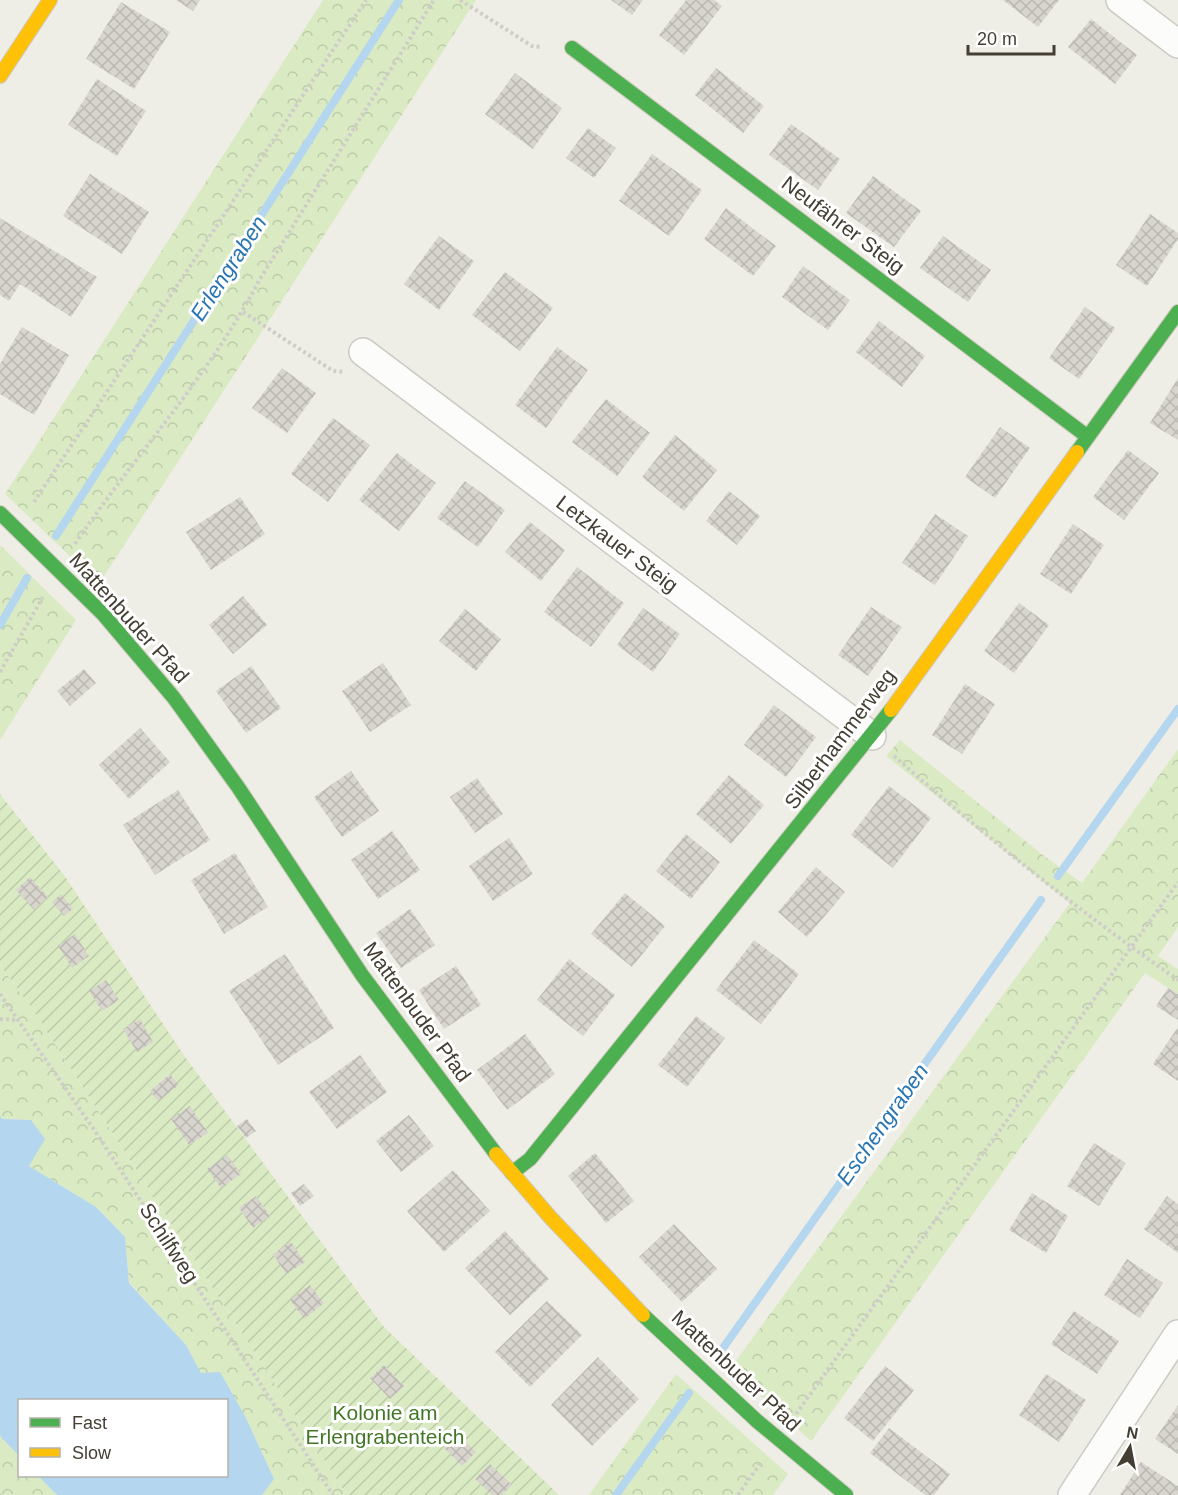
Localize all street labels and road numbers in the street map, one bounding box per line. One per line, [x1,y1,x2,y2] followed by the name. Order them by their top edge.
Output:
[778,171,909,278] street label: Neufährer Steig
[552,491,682,597] street label: Letzkauer Steig
[65,548,194,687] street label: Mattenbuder Pfad
[779,664,900,813] street label: Silberhammerweg
[359,937,476,1086] street label: Mattenbuder Pfad
[135,1199,204,1287] street label: Schilfweg
[667,1305,805,1436] street label: Mattenbuder Pfad

